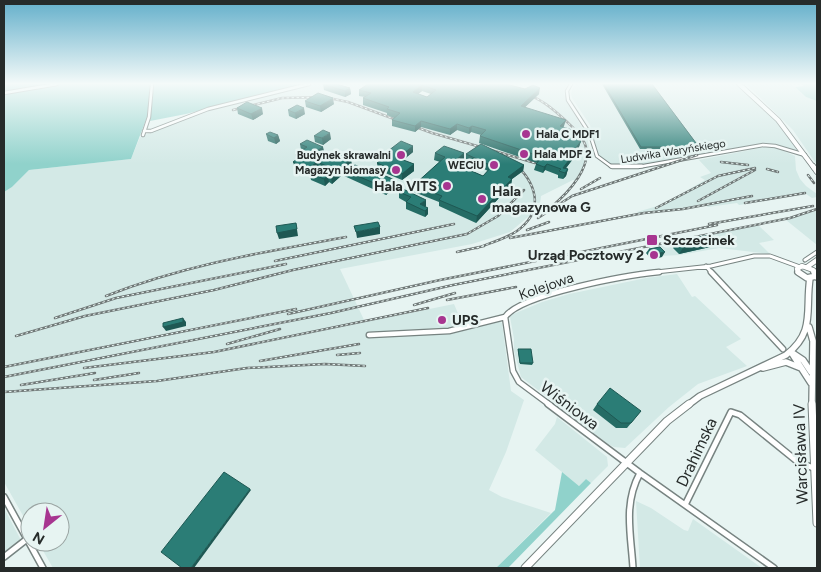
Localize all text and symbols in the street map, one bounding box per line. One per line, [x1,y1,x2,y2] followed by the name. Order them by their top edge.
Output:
[520,128,532,140] marker: Hala C MDF1
[536,128,600,141] place label: Hala C MDF1
[620,137,727,166] street label: Ludwika Waryńskiego
[518,148,530,160] marker: Hala MDF 2
[534,148,592,161] place label: Hala MDF 2
[297,149,391,162] place label: Budynek skrawalni
[395,149,407,161] marker: Budynek skrawalni
[448,159,484,172] place label: WECiU
[488,159,500,171] marker: WECiU
[295,164,387,177] place label: Magazyn biomasy
[390,164,402,176] marker: Magazyn biomasy
[374,178,437,195] place label: Hala VITS
[441,180,453,192] marker: Hala VITS
[492,183,591,216] place label: Hala magazynowa G
[476,193,488,205] marker: Hala magazynowa G
[663,232,735,249] place label: Szczecinek
[645,233,659,247] marker: Szczecinek
[528,247,644,264] place label: Urząd Pocztowy 2
[648,249,660,261] marker: Urząd Pocztowy 2
[516,269,576,304] street label: Kolejowa
[452,312,479,329] place label: UPS
[436,314,448,326] marker: UPS
[536,377,603,434] street label: Wiśniowa
[789,403,812,505] street label: Warcisława IV
[672,415,721,490] street label: Drahimska
[20,502,70,552] north arrow
[30,528,48,548] text: N

